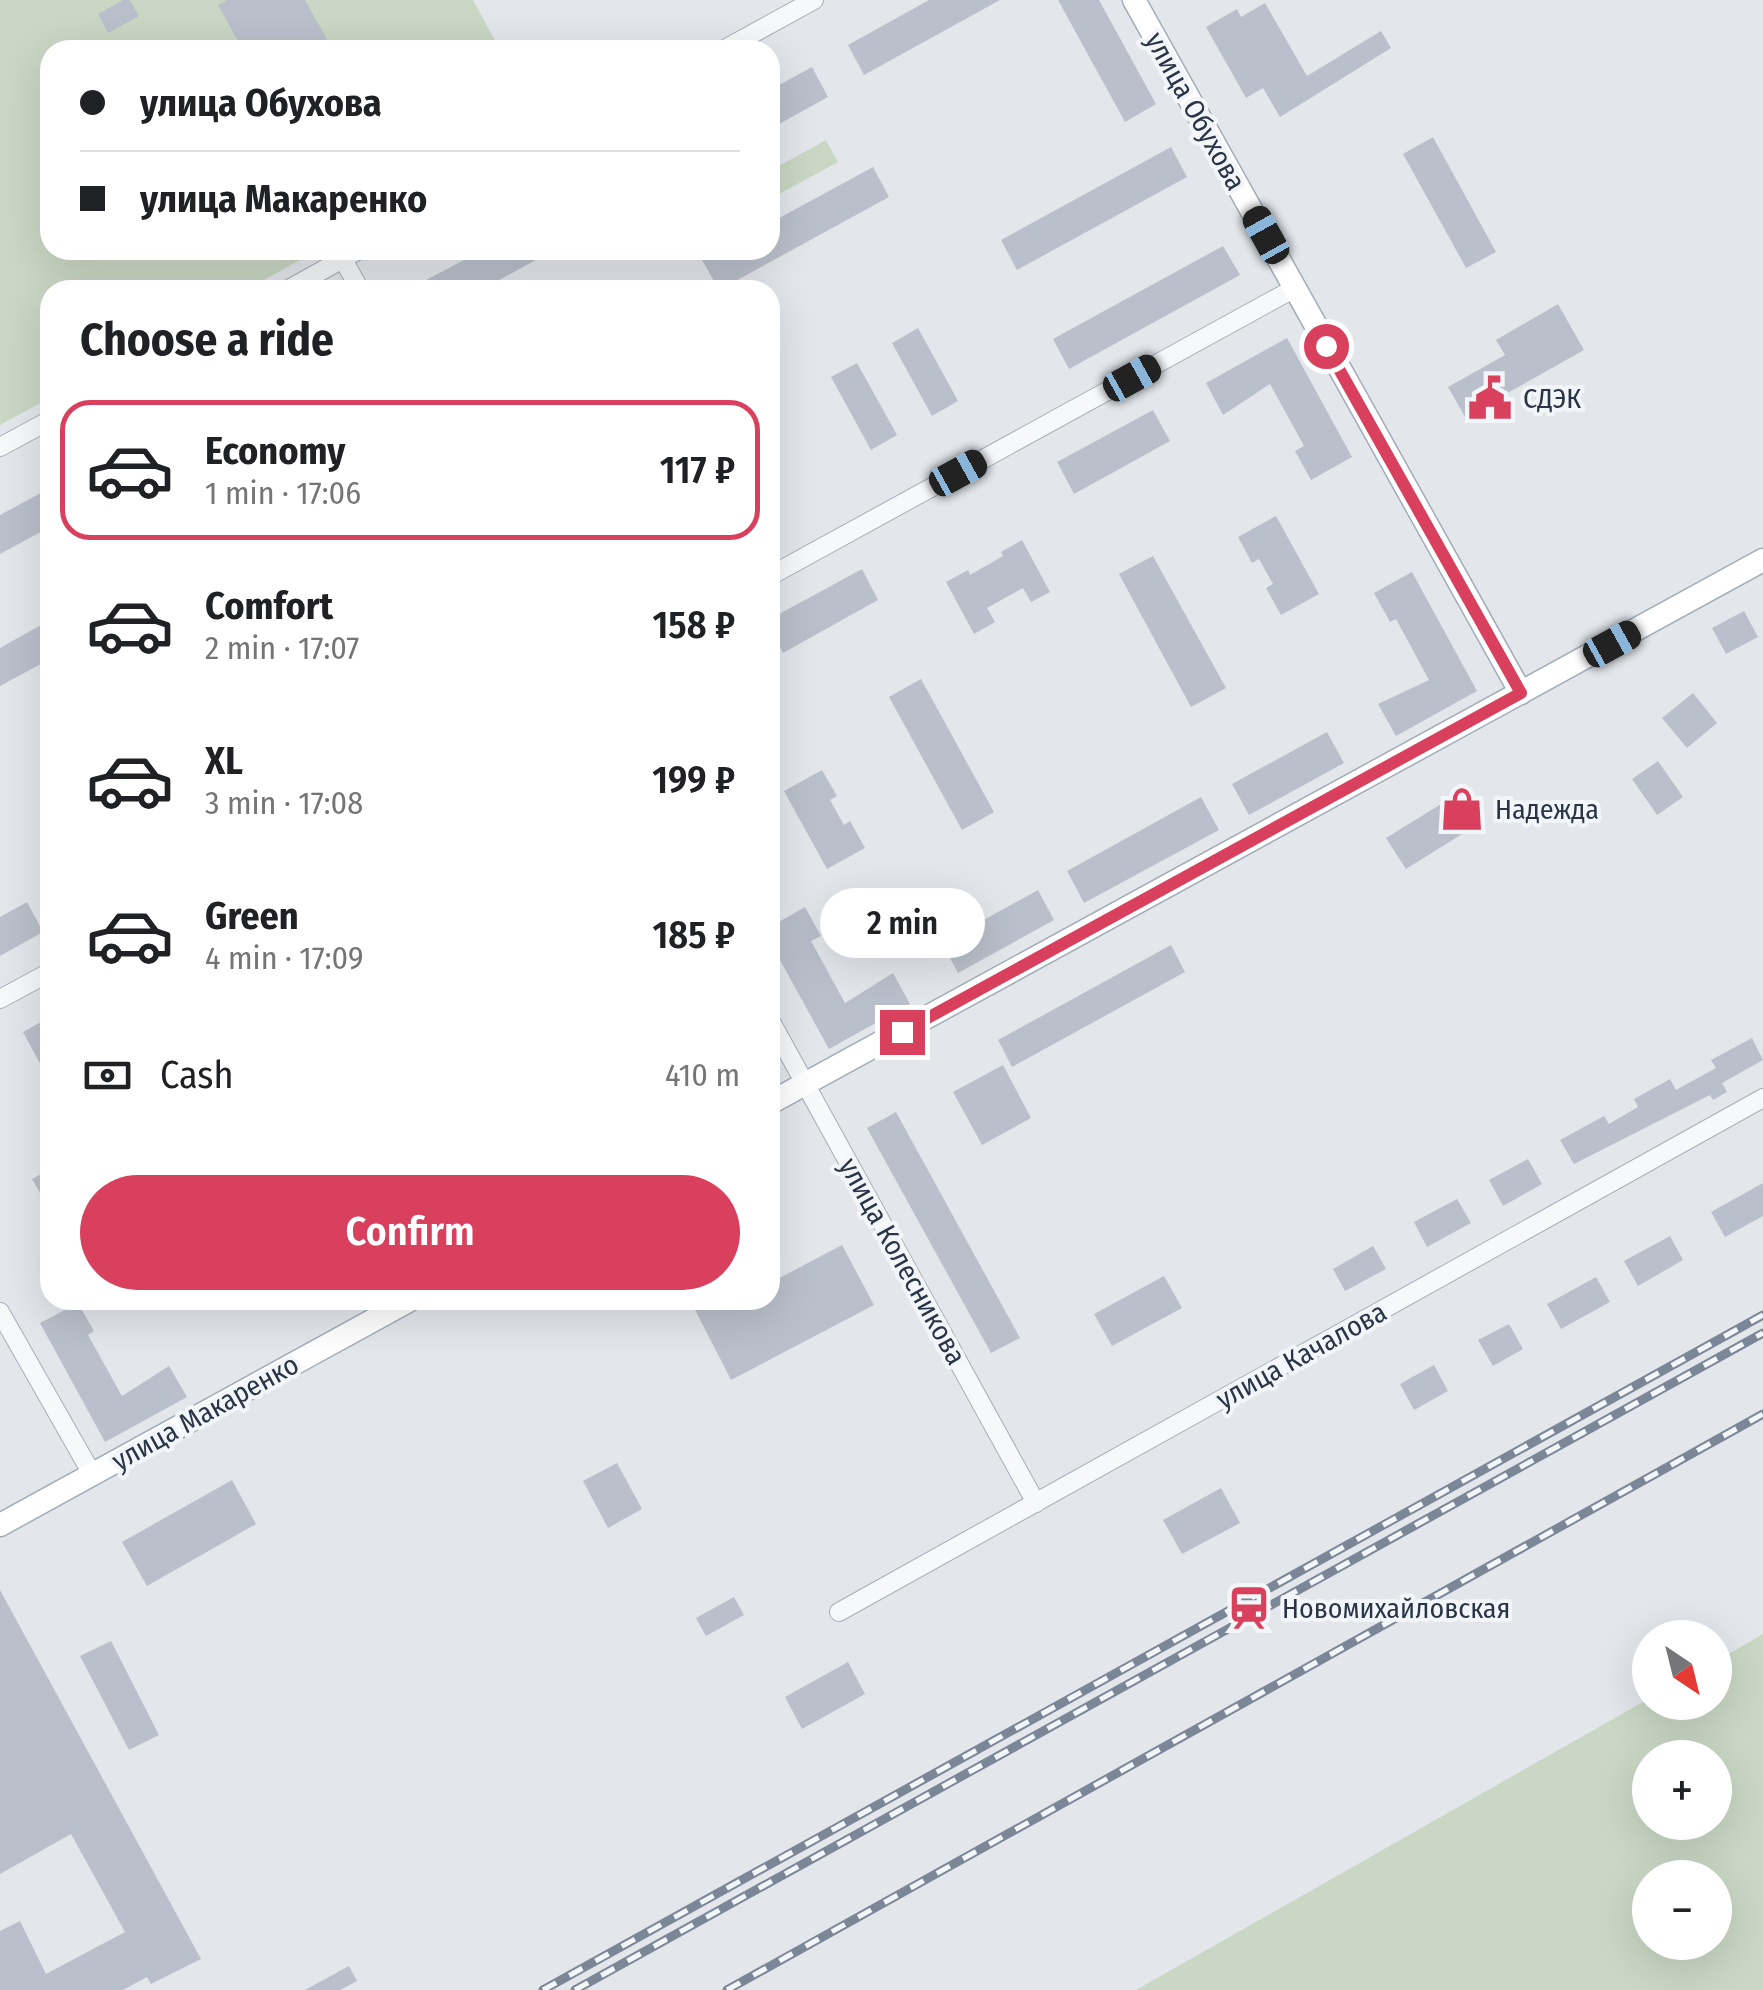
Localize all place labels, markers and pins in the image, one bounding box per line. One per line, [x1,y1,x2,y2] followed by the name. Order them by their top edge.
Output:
[1466,374,1514,422] public building icon: СДЭК
[1523,382,1581,415] place label: СДЭК
[1438,785,1486,833] shop icon: Надежда
[1495,793,1599,826] place label: Надежда
[1225,1584,1273,1632] station icon: Новомихайловская
[1282,1592,1510,1625] place label: Новомихайловская

